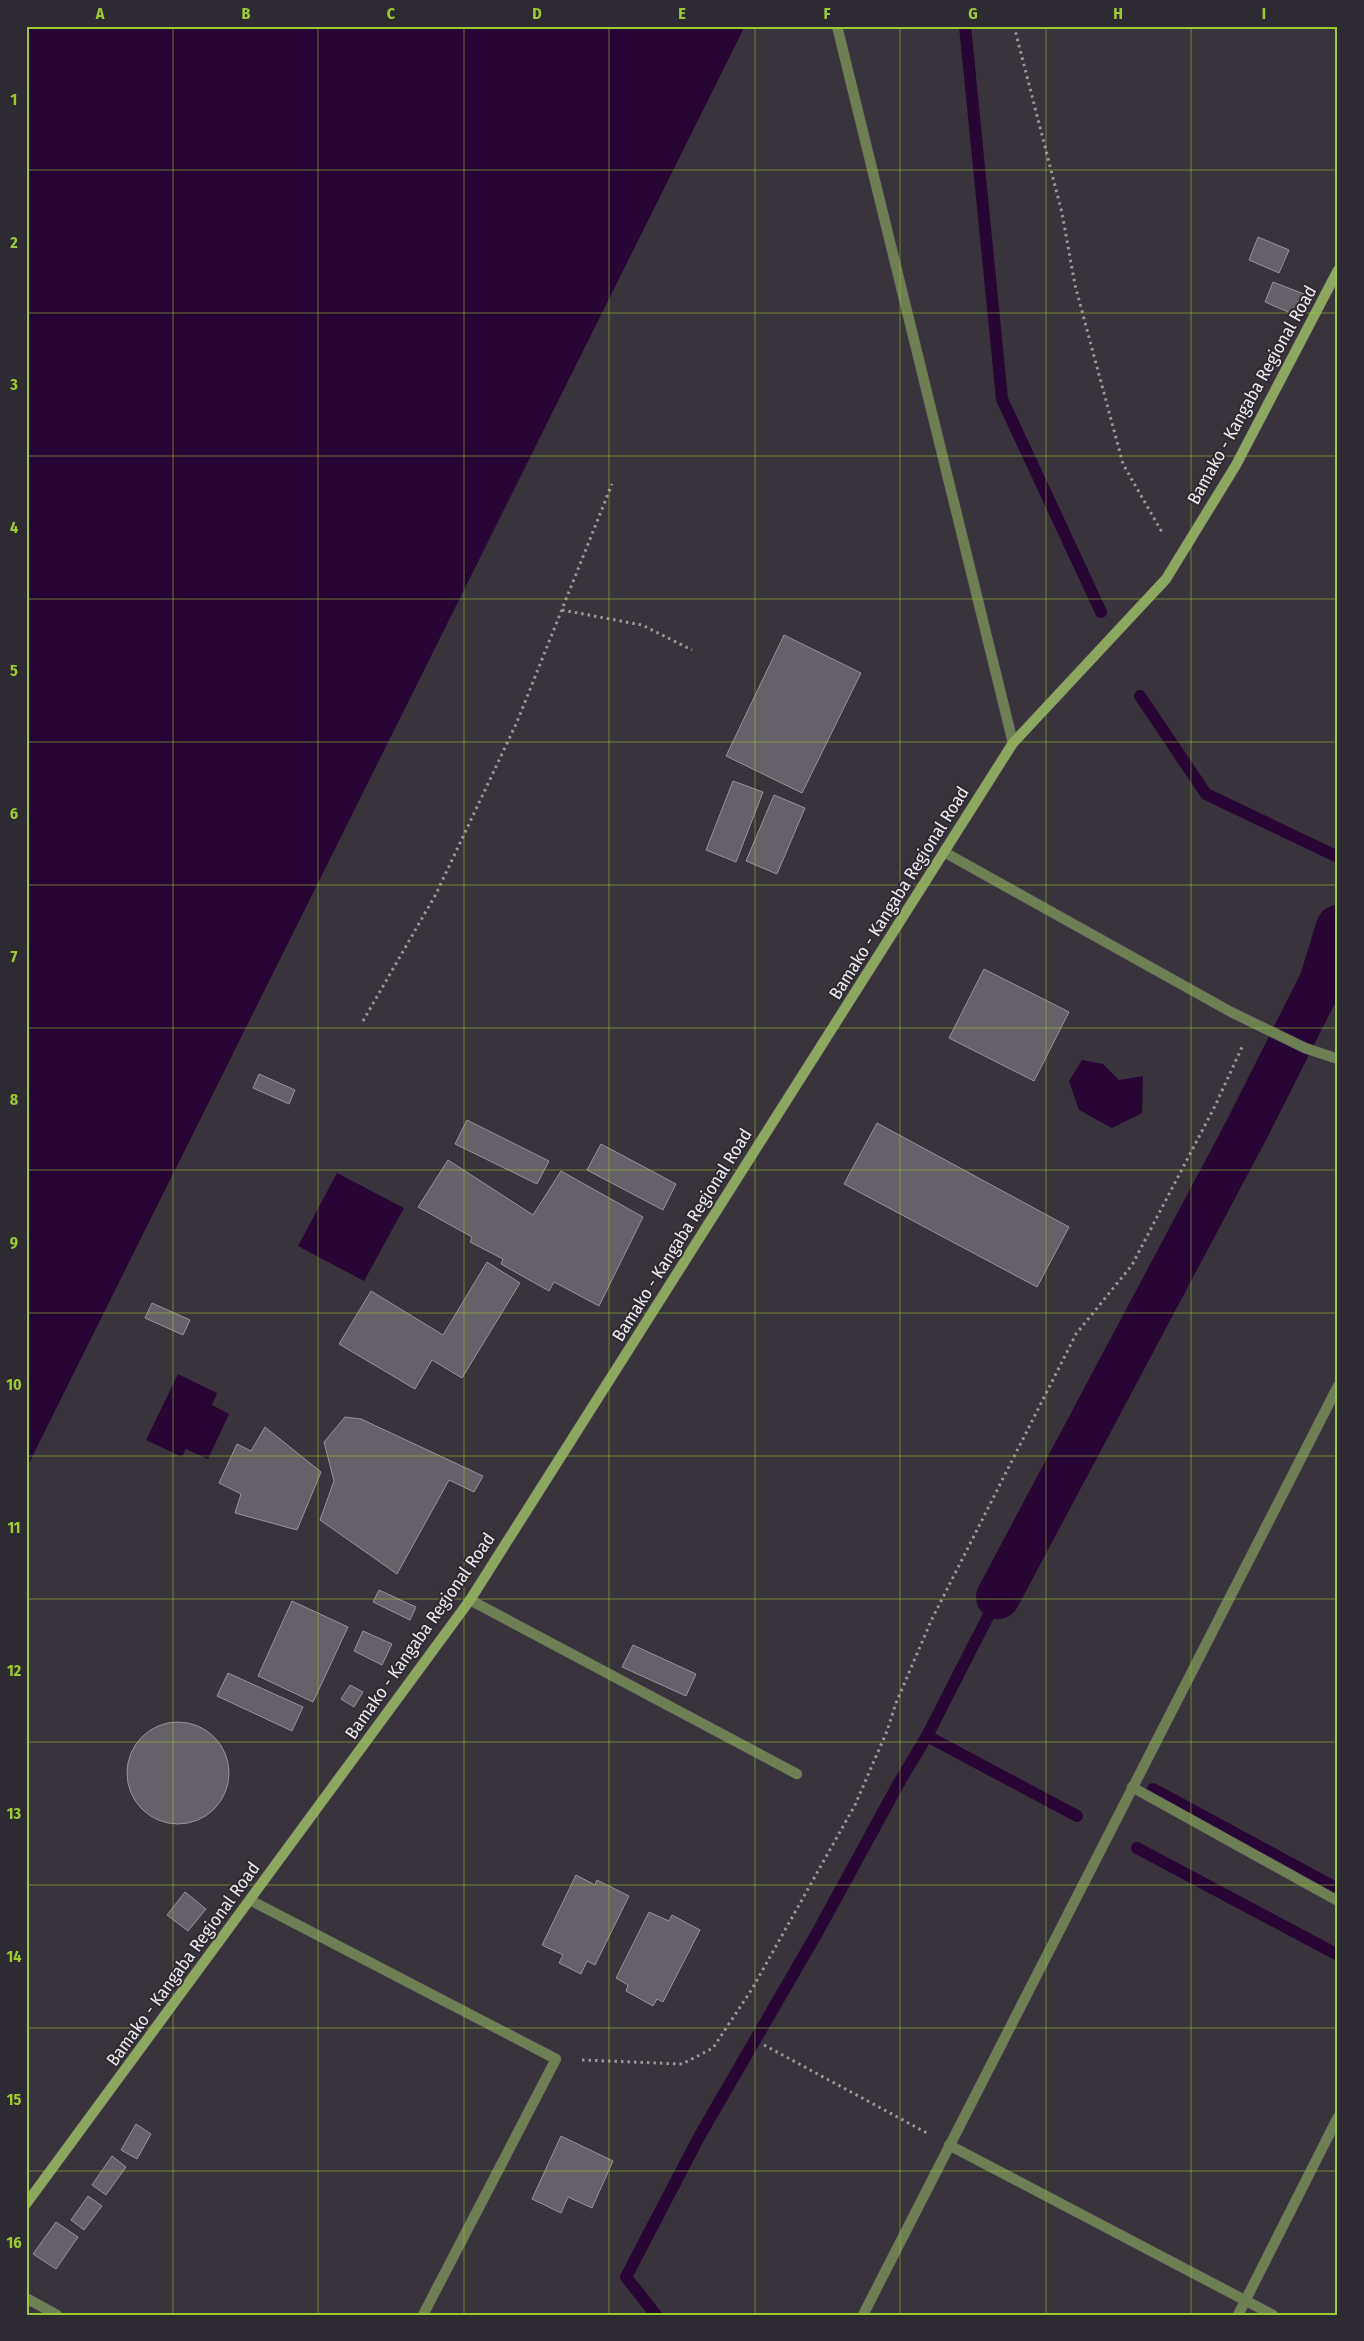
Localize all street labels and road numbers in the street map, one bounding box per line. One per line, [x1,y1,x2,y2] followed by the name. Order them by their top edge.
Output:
[1183,282,1321,508] street label: Bamako - Kangaba Regional Road
[824,783,974,1003] street label: Bamako - Kangaba Regional Road
[607,1125,757,1345] street label: Bamako - Kangaba Regional Road
[340,1529,500,1743] street label: Bamako - Kangaba Regional Road
[102,1858,264,2070] street label: Bamako - Kangaba Regional Road

